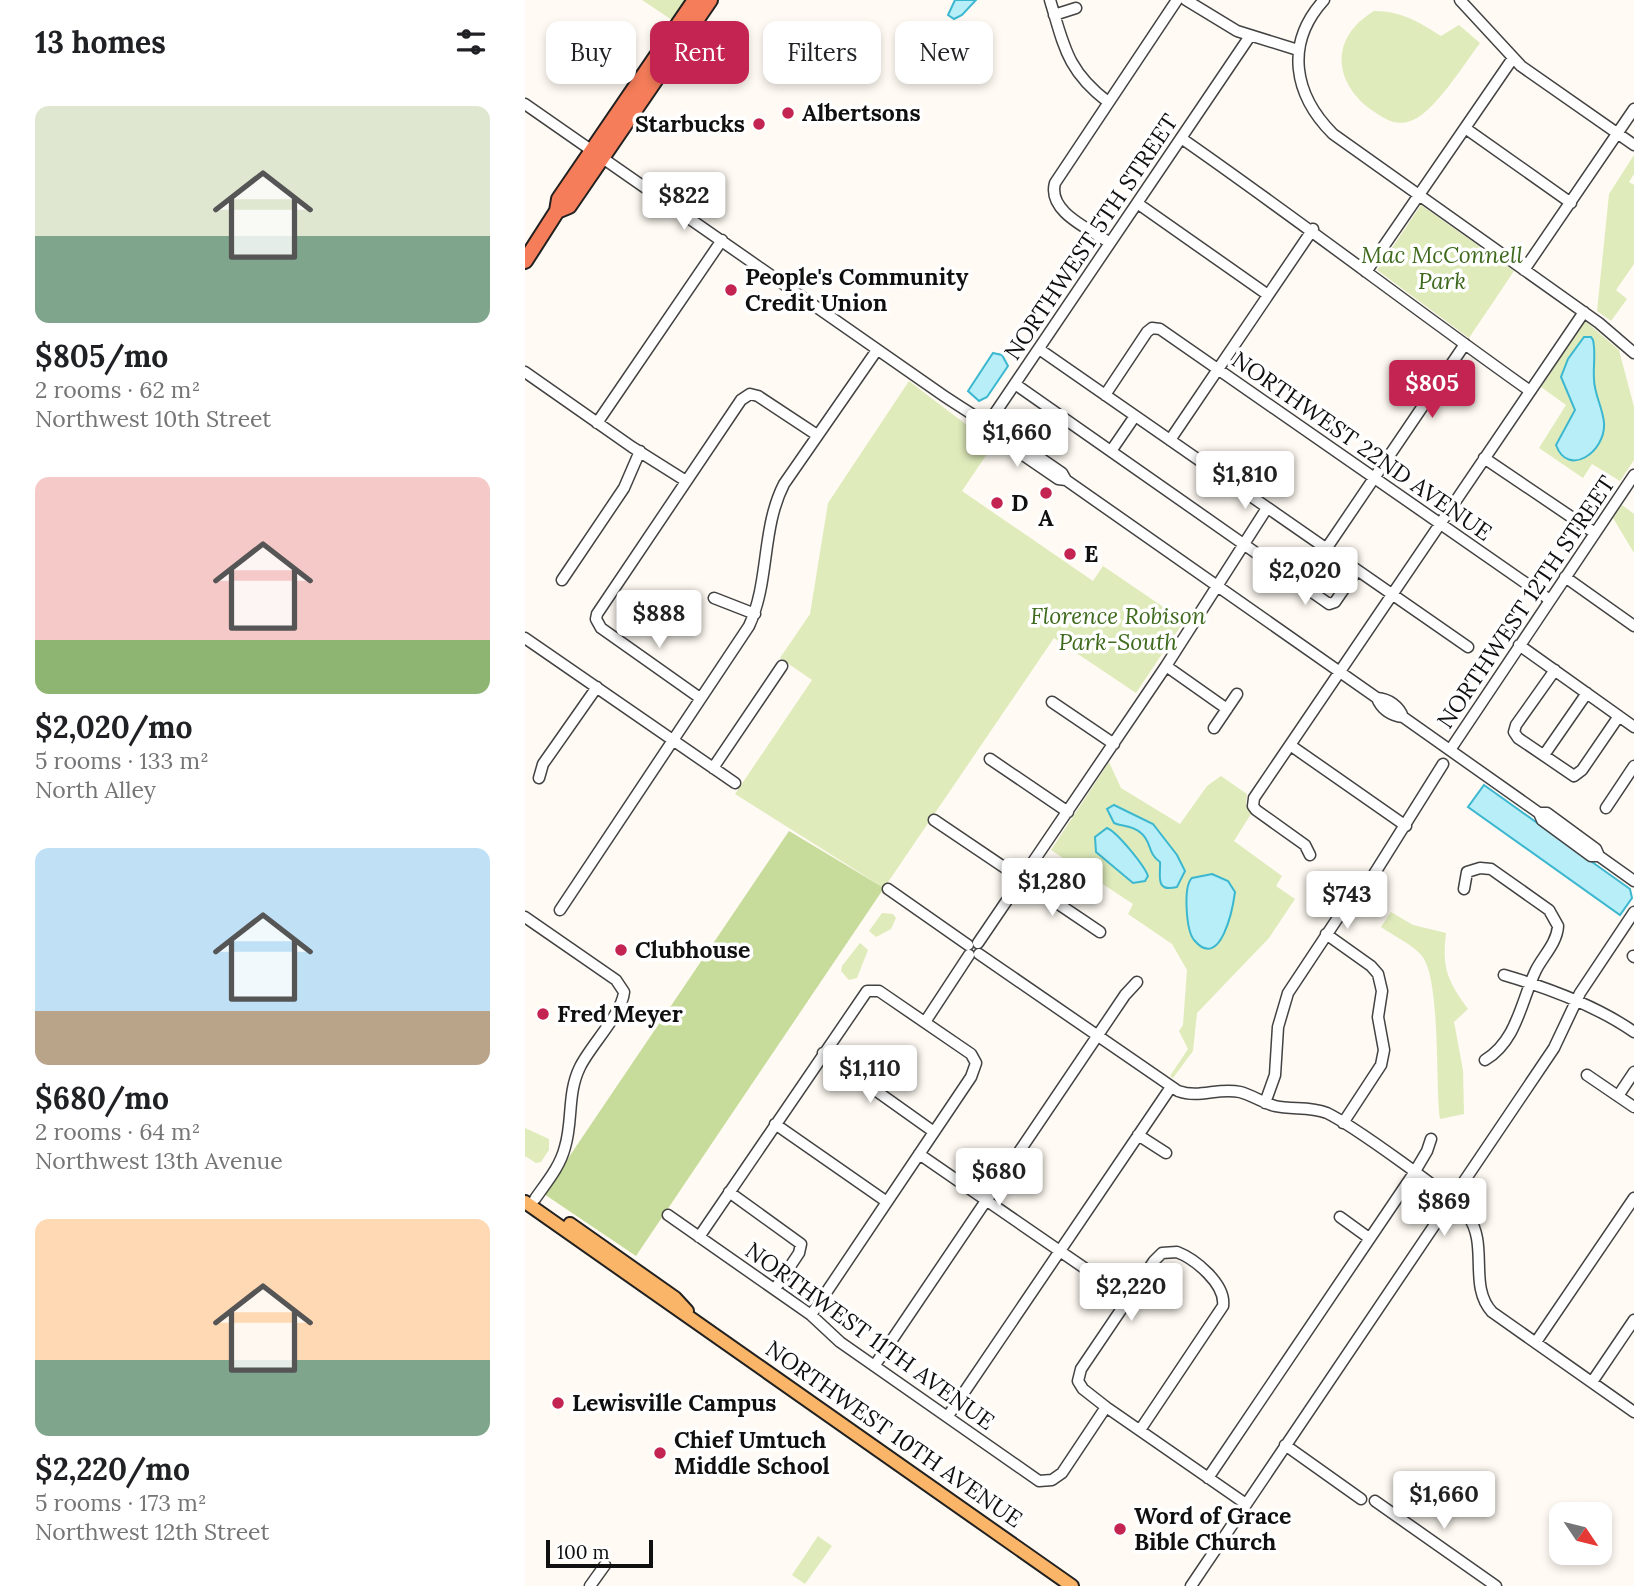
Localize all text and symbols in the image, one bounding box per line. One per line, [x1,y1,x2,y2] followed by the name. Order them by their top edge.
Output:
[546,21,636,84] chip: Buy
[650,21,749,84] chip: Rent
[763,21,881,84] chip: Filters
[895,21,993,84] chip: New
[35,23,166,61] text: 13 homes
[452,23,490,61] icon: filters
[802,98,921,127] place label: Albertsons
[780,105,796,121] marker: Albertsons
[997,108,1184,365] street label: NORTHWEST 5TH STREET
[635,109,745,138] place label: Starbucks
[751,116,767,132] marker: Starbucks
[200,152,326,278] icon: home
[643,173,725,232] pin: $822
[658,180,710,209] text: $822
[1361,240,1523,295] park label: Mac McConnell Park
[745,262,969,317] place label: People's Community Credit Union
[723,282,739,298] marker: People's Community Credit Union
[35,337,168,375] text: $805/mo
[1227,345,1498,547] street label: NORTHWEST 22ND AVENUE
[1391,360,1473,420] pin: $805
[1405,368,1459,397] text: $805
[35,375,200,404] text: 2 rooms · 62 m²
[35,404,271,433] text: Northwest 10th Street
[960,410,1074,469] pin: $1,660
[982,417,1052,446] text: $1,660
[1188,452,1302,511] pin: $1,810
[1212,459,1278,488] text: $1,810
[1430,470,1621,734] street label: NORTHWEST 12TH STREET
[1038,485,1054,501] marker: A
[1011,488,1028,517] place label: D
[989,495,1005,511] marker: D
[1038,503,1054,532] place label: A
[200,523,326,649] icon: home
[1084,539,1098,568] place label: E
[1062,546,1078,562] marker: E
[1248,548,1362,607] pin: $2,020
[1269,555,1341,584] text: $2,020
[618,590,700,650] pin: $888
[633,598,686,627] text: $888
[1030,601,1206,656] park label: Florence Robison Park-South
[35,708,193,746] text: $2,020/mo
[35,746,209,775] text: 5 rooms · 133 m²
[35,775,156,804] text: North Alley
[995,858,1109,918] pin: $1,280
[1018,866,1086,895] text: $1,280
[1306,872,1388,931] pin: $743
[1322,879,1372,908] text: $743
[200,894,326,1020] icon: home
[635,935,750,964] place label: Clubhouse
[613,942,629,958] marker: Clubhouse
[557,999,683,1028] place label: Fred Meyer
[535,1006,551,1022] marker: Fred Meyer
[813,1046,927,1105] pin: $1,110
[839,1053,901,1082] text: $1,110
[35,1079,169,1117] text: $680/mo
[35,1117,200,1146] text: 2 rooms · 64 m²
[35,1146,283,1175] text: Northwest 13th Avenue
[958,1148,1040,1208] pin: $680
[972,1156,1026,1185] text: $680
[1403,1178,1485,1238] pin: $869
[1417,1186,1471,1215] text: $869
[740,1235,1001,1436] street label: NORTHWEST 11TH AVENUE
[1074,1264,1188,1323] pin: $2,220
[200,1265,326,1391] icon: home
[1096,1271,1166,1300] text: $2,220
[760,1334,1028,1533] street label: NORTHWEST 10TH AVENUE
[572,1388,776,1417] place label: Lewisville Campus
[550,1395,566,1411] marker: Lewisville Campus
[674,1425,830,1480] place label: Chief Umtuch Middle School
[652,1445,668,1461] marker: Chief Umtuch Middle School
[35,1450,190,1488] text: $2,220/mo
[1387,1472,1501,1531] pin: $1,660
[1409,1479,1479,1508] text: $1,660
[35,1488,207,1517] text: 5 rooms · 173 m²
[1134,1501,1291,1556] place label: Word of Grace Bible Church
[1549,1502,1612,1564] north arrow
[1549,1502,1612,1565] map controls
[35,1517,269,1546] text: Northwest 12th Street
[1112,1521,1128,1537] marker: Word of Grace Bible Church
[546,1537,653,1569] scale bar
[557,1540,610,1564] text: 100 m

